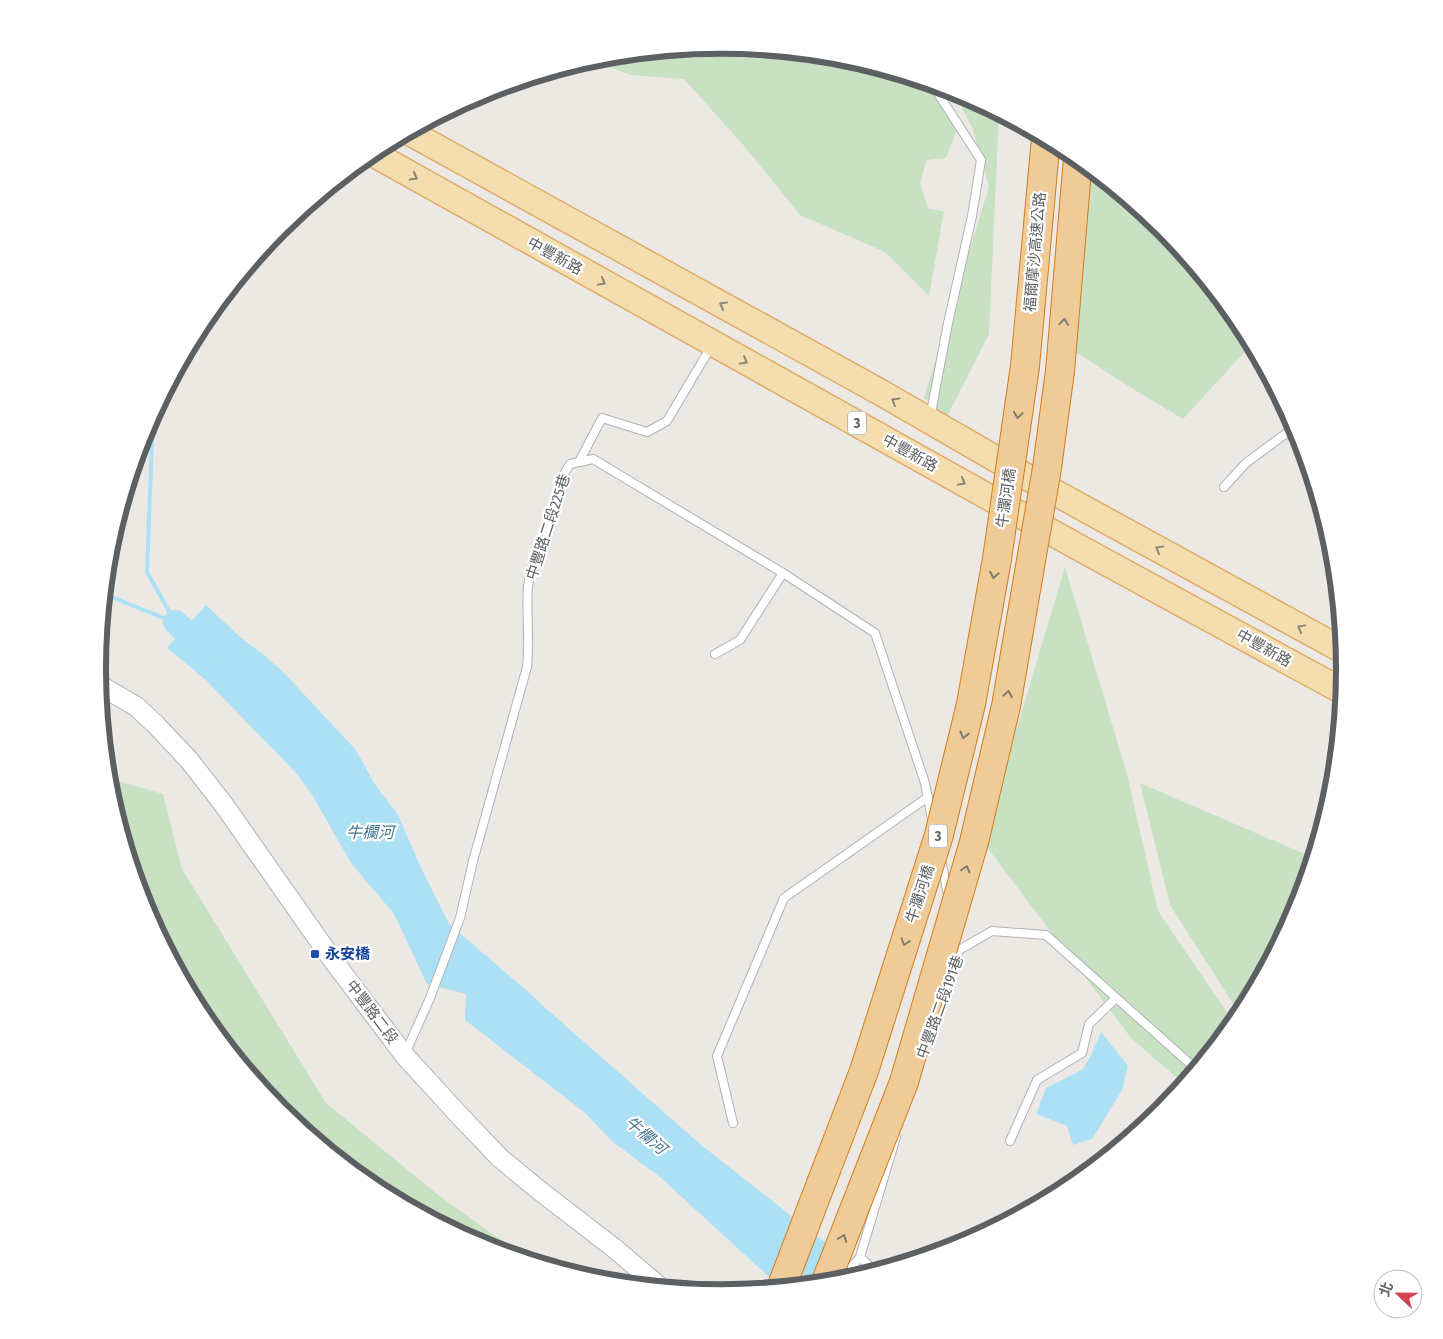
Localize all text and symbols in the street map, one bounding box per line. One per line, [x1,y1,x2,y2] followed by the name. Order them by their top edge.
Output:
[409,170,418,180] one-way arrow
[1021,191,1049,313] street label: 福爾摩沙高速公路
[524,234,586,278] street label: 中豐新路
[596,276,605,286] one-way arrow
[719,301,728,311] one-way arrow
[1058,318,1069,326] one-way arrow
[738,354,747,364] one-way arrow
[892,397,901,407] one-way arrow
[1013,411,1024,419] one-way arrow
[848,412,866,434] road number: 3
[879,431,941,475] street label: 中豐新路
[993,467,1019,529] street label: 牛瀾河橋
[522,472,574,582] street label: 中豐路二段225巷
[957,476,966,486] one-way arrow
[1156,545,1165,555] one-way arrow
[990,571,1000,580] one-way arrow
[1298,624,1307,634] one-way arrow
[1233,626,1295,670] street label: 中豐新路
[1003,690,1013,698] one-way arrow
[959,730,970,739] one-way arrow
[346,823,397,842] water label: 牛欄河
[929,824,947,848] road number: 3
[902,863,938,925] street label: 牛瀾河橋
[960,864,971,873] one-way arrow
[901,937,911,945] one-way arrow
[325,945,371,963] place label: 永安橋
[309,948,321,960] marker: 永安橋
[913,953,967,1061] street label: 中豐路二段191巷
[342,977,402,1047] street label: 中豐路二段
[622,1112,673,1160] water label: 牛欄河
[837,1235,847,1243] one-way arrow
[1373,1269,1423,1319] north arrow
[1376,1280,1397,1299] text: 北

